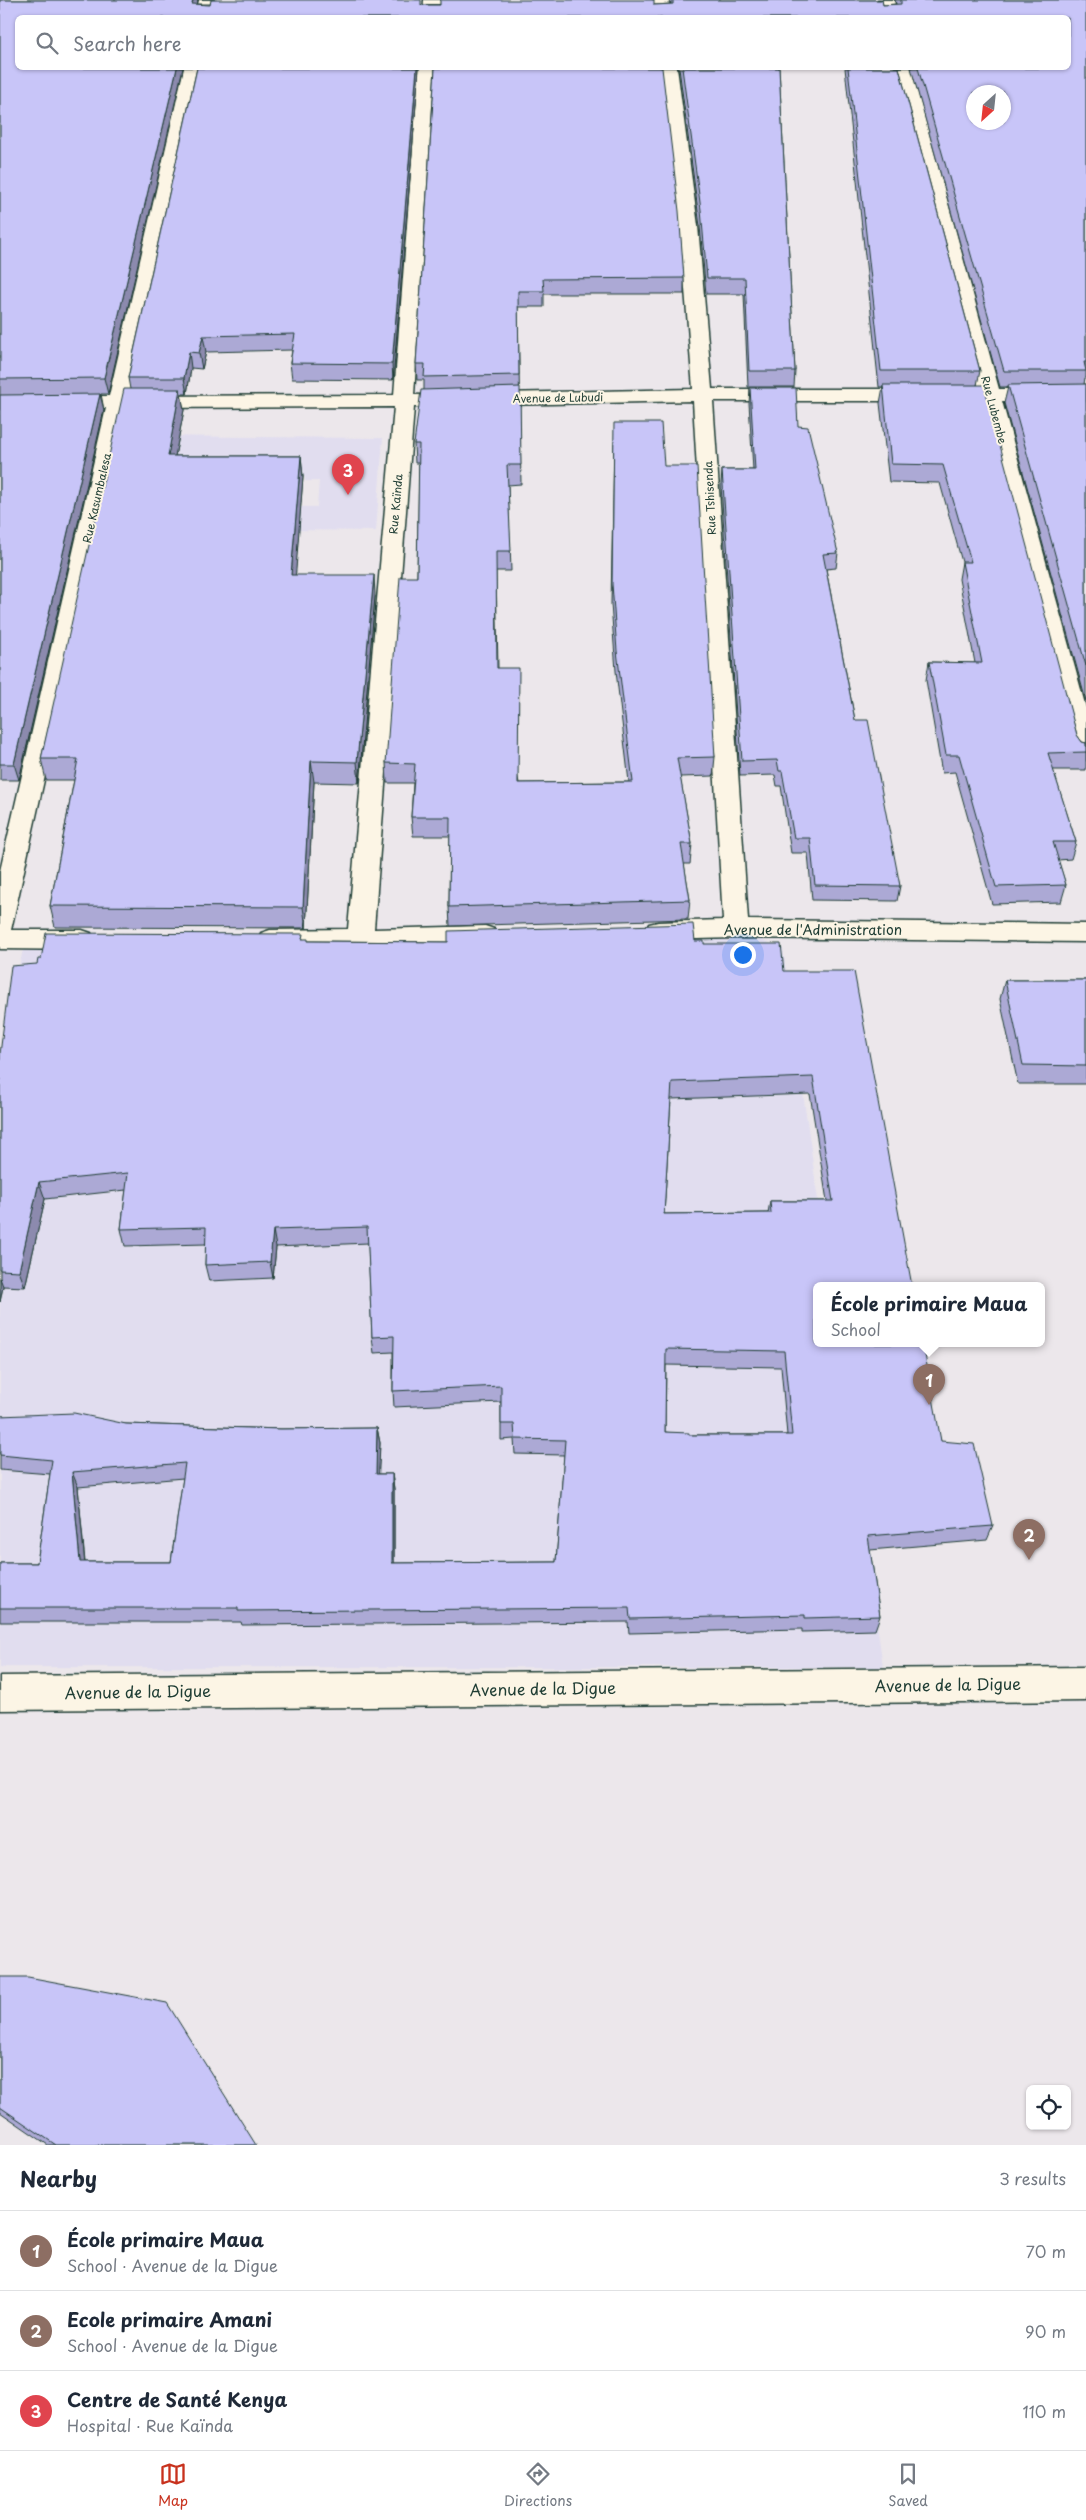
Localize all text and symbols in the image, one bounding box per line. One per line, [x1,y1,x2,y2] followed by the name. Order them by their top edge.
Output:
[15,15,1071,70] search box
[33,29,61,57] icon: search
[73,29,182,57] text: Search here
[966,85,1011,130] north arrow
[977,374,1012,446] street label: Rue Lubembe
[513,388,603,407] street label: Avenue de Lubudi
[78,451,115,545] street label: Rue Kasumbalesa
[332,454,364,495] pin: 3
[699,460,720,535] street label: Rue Tshisenda
[384,473,407,535] street label: Rue Kaïnda
[724,919,902,940] street label: Avenue de l'Administration
[730,942,756,968] your location
[813,1282,1045,1347] popup
[831,1289,1027,1317] text: École primaire Maua
[831,1317,881,1341] text: School
[913,1364,945,1405] pin: 1
[1013,1519,1045,1560] pin: 2
[875,1671,1021,1697] street label: Avenue de la Digue
[470,1675,616,1701] street label: Avenue de la Digue
[65,1678,211,1704] street label: Avenue de la Digue
[1026,2085,1071,2130] map controls
[1026,2085,1071,2130] button: locate
[20,2162,97,2194] text: Nearby
[999,2166,1066,2190] text: 3 results
[67,2225,264,2253] text: École primaire Maua
[32,2239,40,2263] text: 1
[1026,2239,1066,2263] text: 70 m
[67,2253,278,2277] text: School · Avenue de la Digue
[67,2305,272,2333] text: Ecole primaire Amani
[30,2319,42,2343] text: 2
[1025,2319,1066,2343] text: 90 m
[67,2333,278,2357] text: School · Avenue de la Digue
[67,2385,287,2413] text: Centre de Santé Kenya
[31,2399,41,2423] text: 3
[1023,2399,1066,2423] text: 110 m
[67,2413,233,2437] text: Hospital · Rue Kaïnda
[158,2460,188,2511] tab: Map
[504,2460,572,2511] tab: Directions
[888,2460,928,2511] tab: Saved

